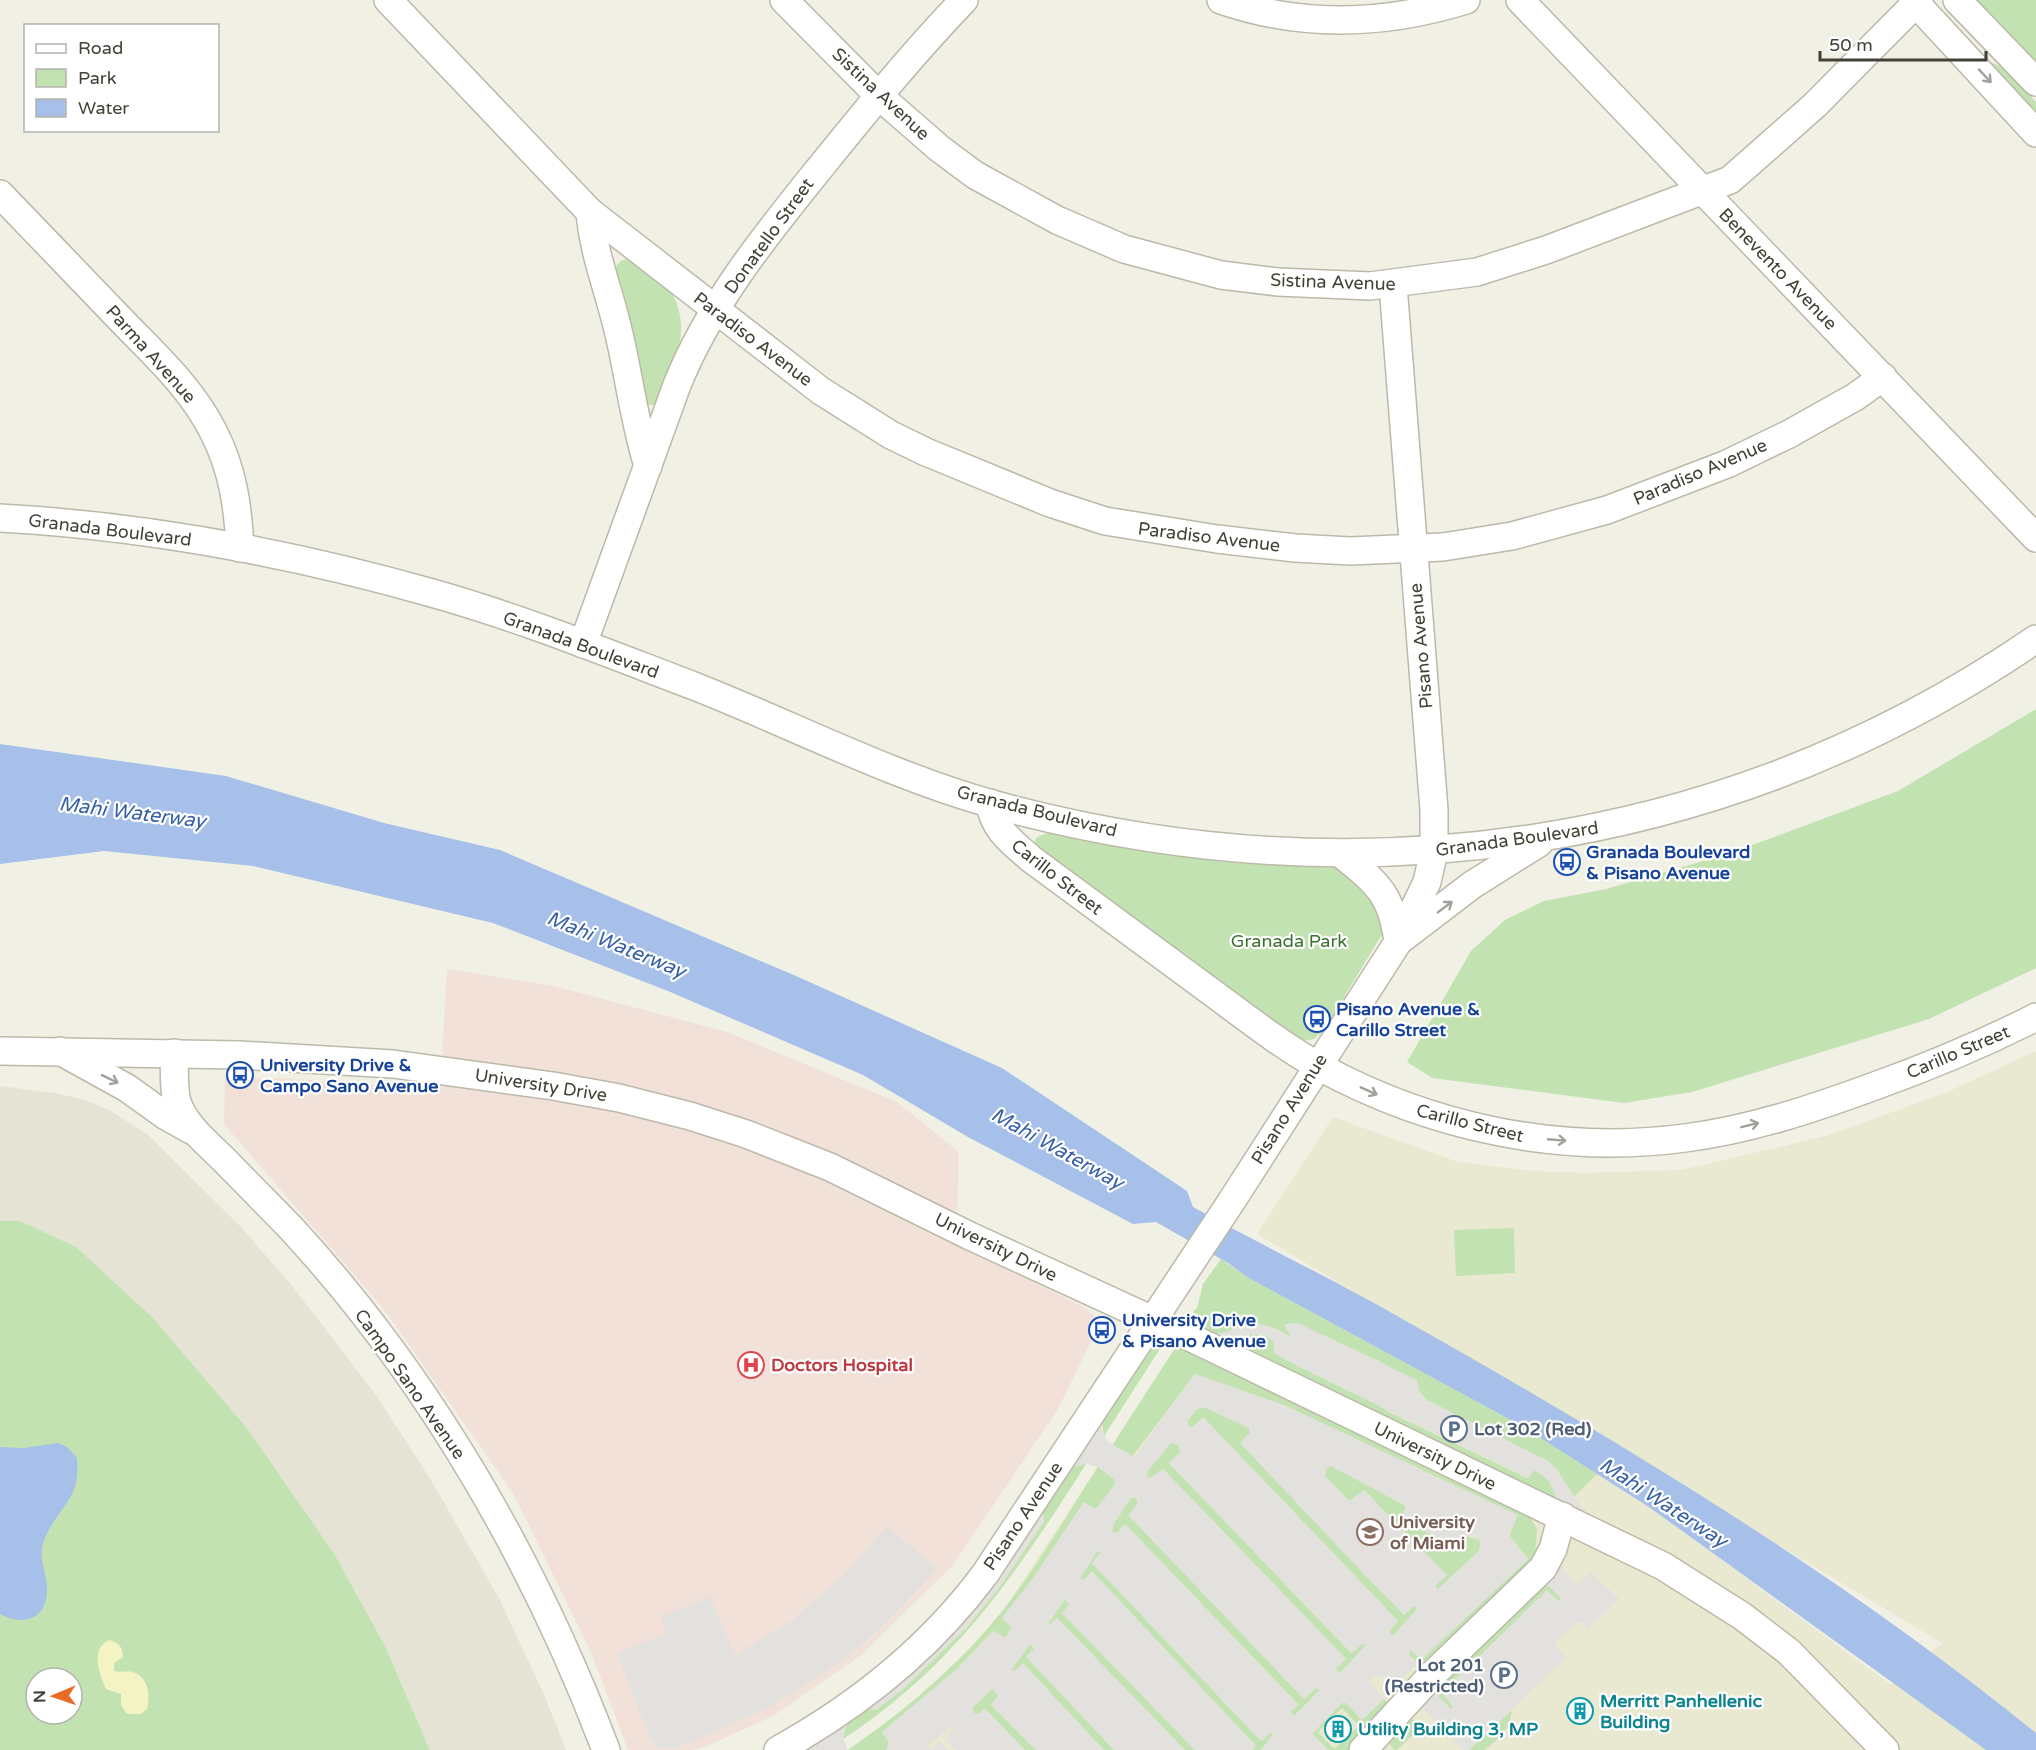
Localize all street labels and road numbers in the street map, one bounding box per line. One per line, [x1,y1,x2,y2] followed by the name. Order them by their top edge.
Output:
[828,43,934,145] street label: Sistina Avenue
[720,174,819,298] street label: Donatello Street
[1714,204,1842,334] street label: Benevento Avenue
[1270,269,1396,295] street label: Sistina Avenue
[689,287,817,391] street label: Paradiso Avenue
[101,300,201,408] street label: Parma Avenue
[1630,434,1770,510] street label: Paradiso Avenue
[27,509,193,551] street label: Granada Boulevard
[1137,517,1281,557] street label: Paradiso Avenue
[1405,582,1437,710] street label: Pisano Avenue
[500,607,662,683] street label: Granada Boulevard
[955,780,1119,842] street label: Granada Boulevard
[1434,817,1600,861] street label: Granada Boulevard
[1007,834,1107,920] street label: Carillo Street
[1903,1020,2013,1084] street label: Carillo Street
[1246,1050,1332,1168] street label: Pisano Avenue
[473,1064,609,1106] street label: University Drive
[1414,1099,1526,1147] street label: Carillo Street
[931,1208,1061,1286] street label: University Drive
[350,1305,470,1463] street label: Campo Sano Avenue
[1370,1417,1500,1495] street label: University Drive
[979,1458,1067,1574] street label: Pisano Avenue

